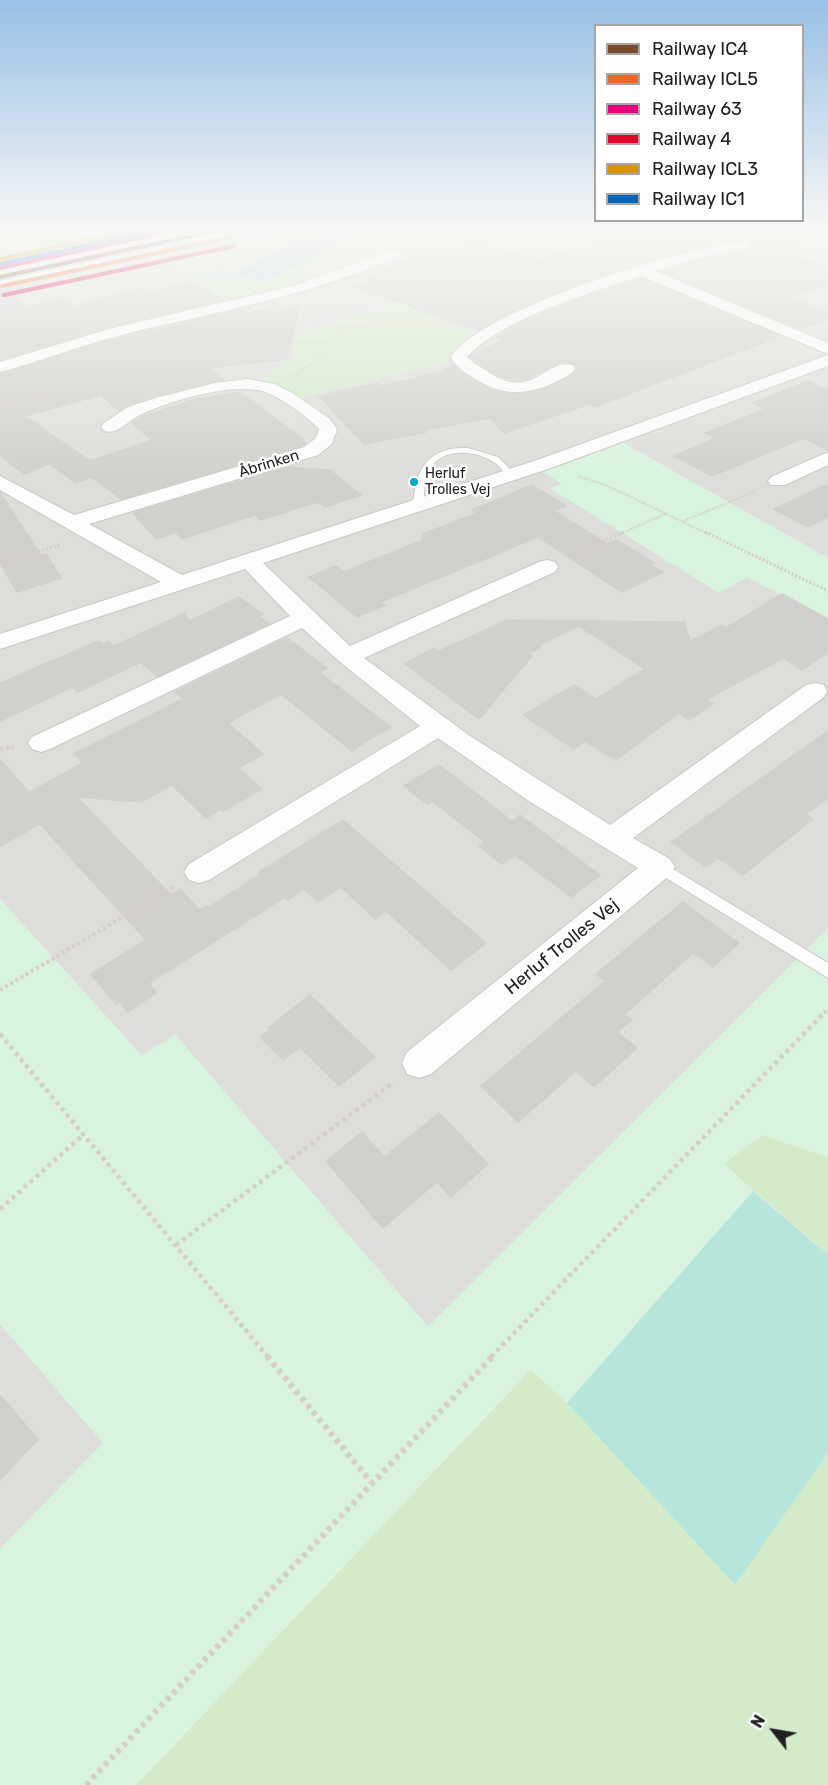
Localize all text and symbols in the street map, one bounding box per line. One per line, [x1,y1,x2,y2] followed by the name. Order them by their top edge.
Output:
[594,24,804,222] legend
[652,38,748,60] text: Railway IC4
[652,68,758,90] text: Railway ICL5
[652,98,742,120] text: Railway 63
[652,128,731,150] text: Railway 4
[652,158,758,180] text: Railway ICL3
[652,188,745,210] text: Railway IC1
[237,446,301,482] street label: Åbrinken
[425,466,490,498] place label: Herluf Trolles Vej
[408,476,420,488] marker: Herluf Trolles Vej
[501,894,623,1000] street label: Herluf Trolles Vej
[744,1701,804,1761] north arrow
[747,1712,769,1731] text: N

